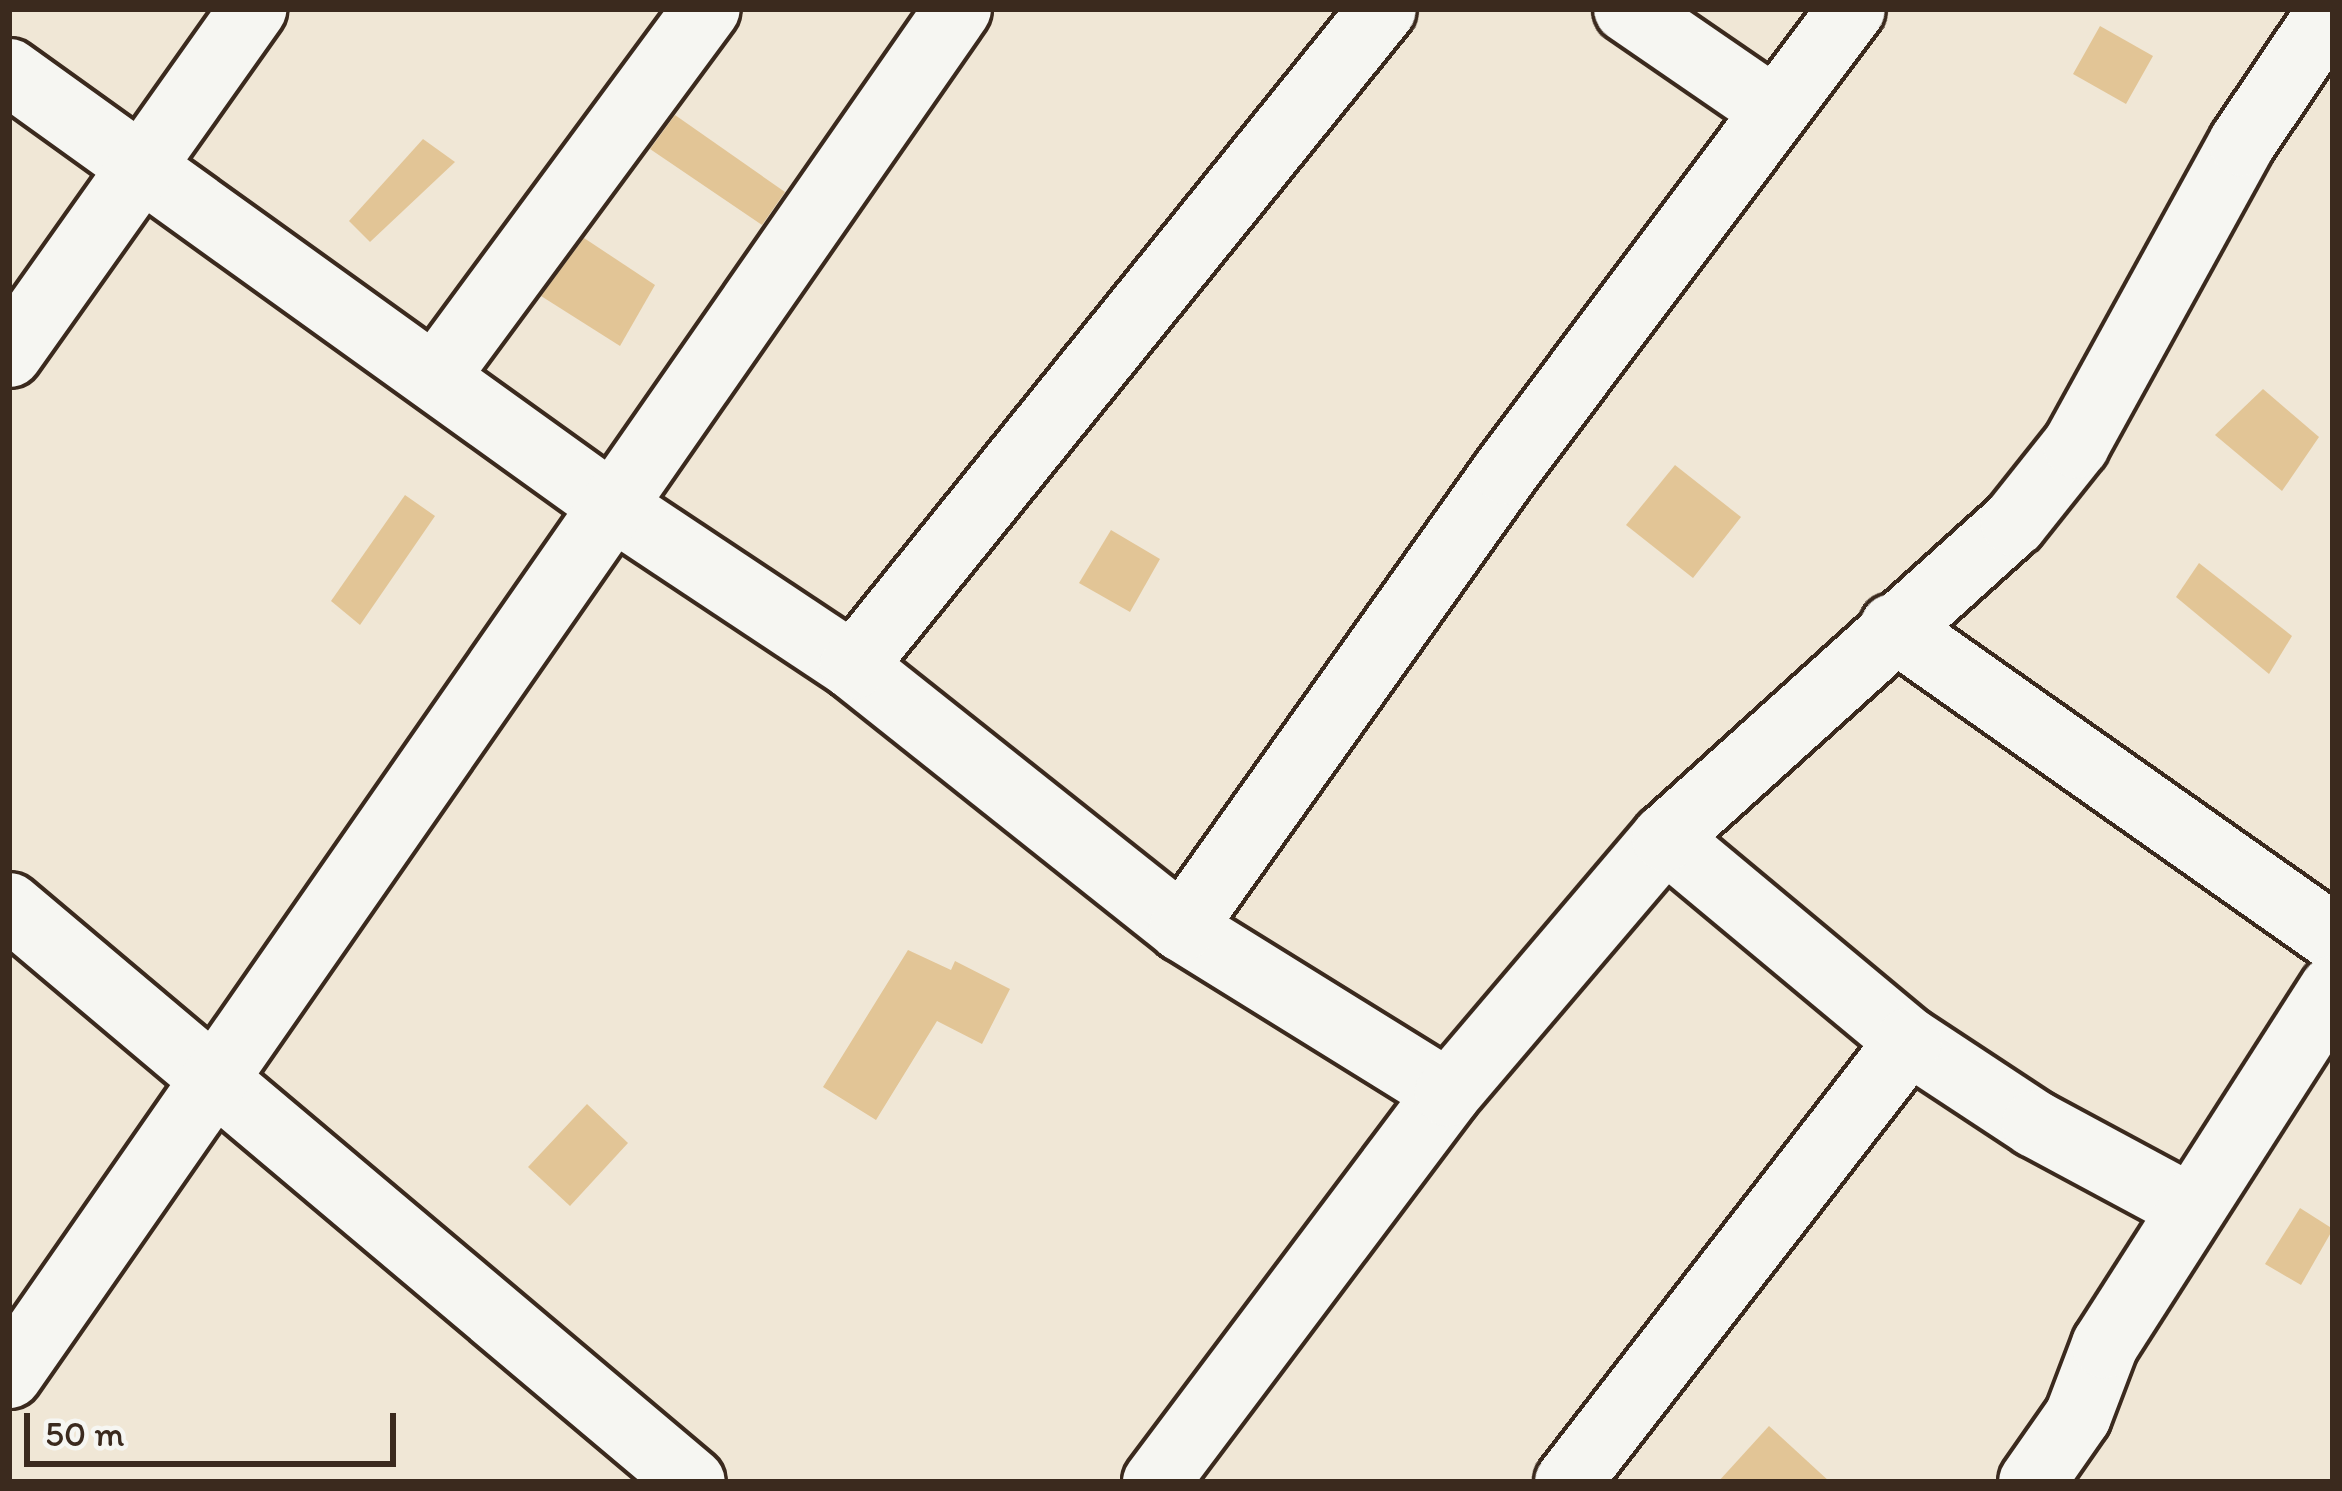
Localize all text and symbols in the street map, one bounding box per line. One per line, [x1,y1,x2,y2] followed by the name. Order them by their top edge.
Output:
[30,1389,402,1463] scale bar
[45,1412,124,1455] text: 50 m

